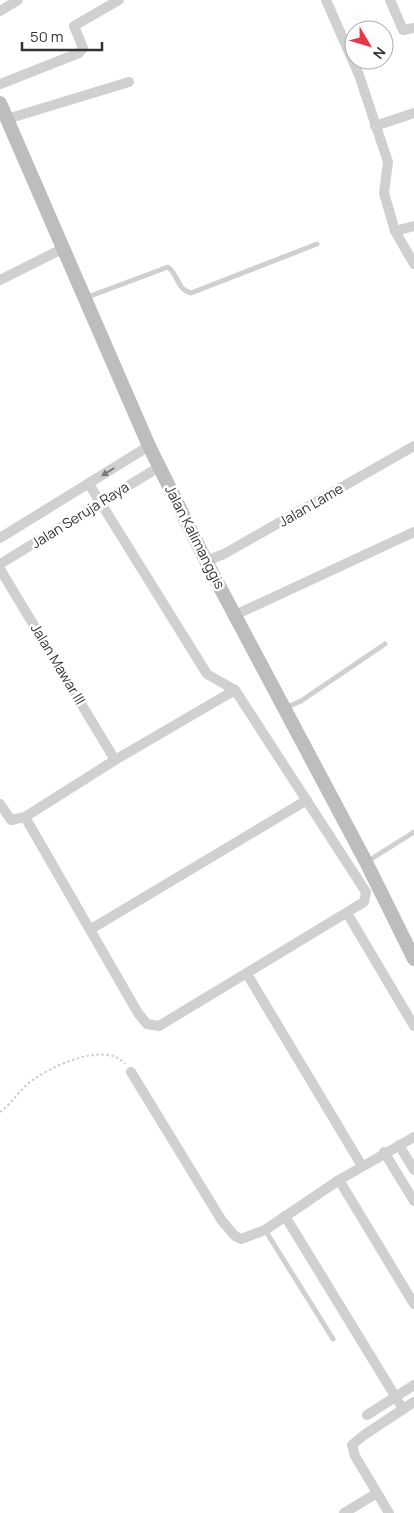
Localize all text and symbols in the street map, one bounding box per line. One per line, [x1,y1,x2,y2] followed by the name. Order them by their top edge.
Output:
[22,20,102,52] scale bar
[344,20,394,70] north arrow
[30,26,64,47] text: 50 m
[369,43,390,63] text: N
[102,468,115,477] one-way arrow
[27,477,132,552] street label: Jalan Seruja Raya
[275,478,346,531] street label: Jalan Lame
[161,482,230,592] street label: Jalan Kalimanggis
[27,620,90,708] street label: Jalan Mawar III

